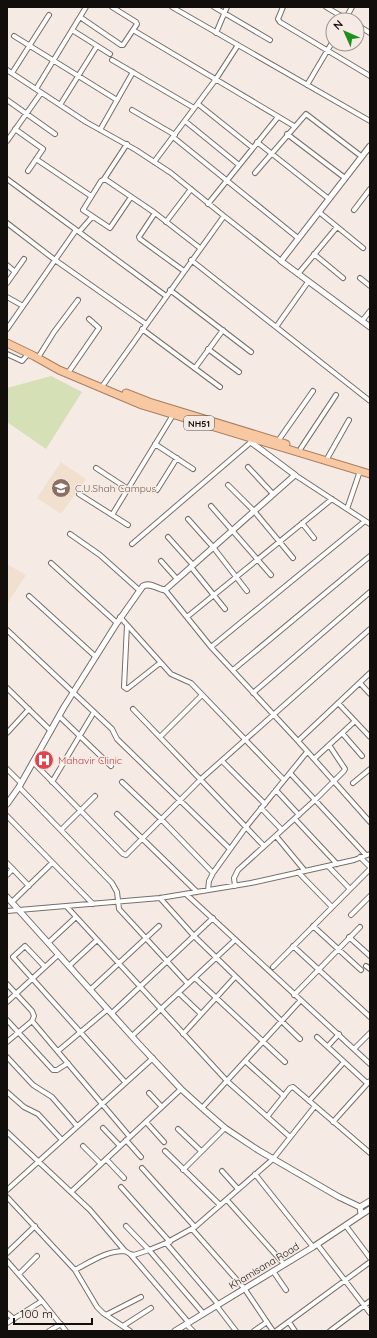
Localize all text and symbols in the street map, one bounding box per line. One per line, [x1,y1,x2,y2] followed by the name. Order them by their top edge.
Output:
[325,12,365,52] north arrow
[330,17,346,33] text: N
[184,416,214,430] road number: NH51
[50,477,72,499] school or university icon: C.U.Shah Campus
[75,482,157,495] place label: C.U.Shah Campus
[33,749,55,771] hospital icon: Mahavir Clinic
[58,754,122,767] place label: Mahavir Clinic
[226,1240,302,1292] street label: Khamisana Road
[14,1300,92,1326] scale bar
[20,1306,53,1321] text: 100 m

